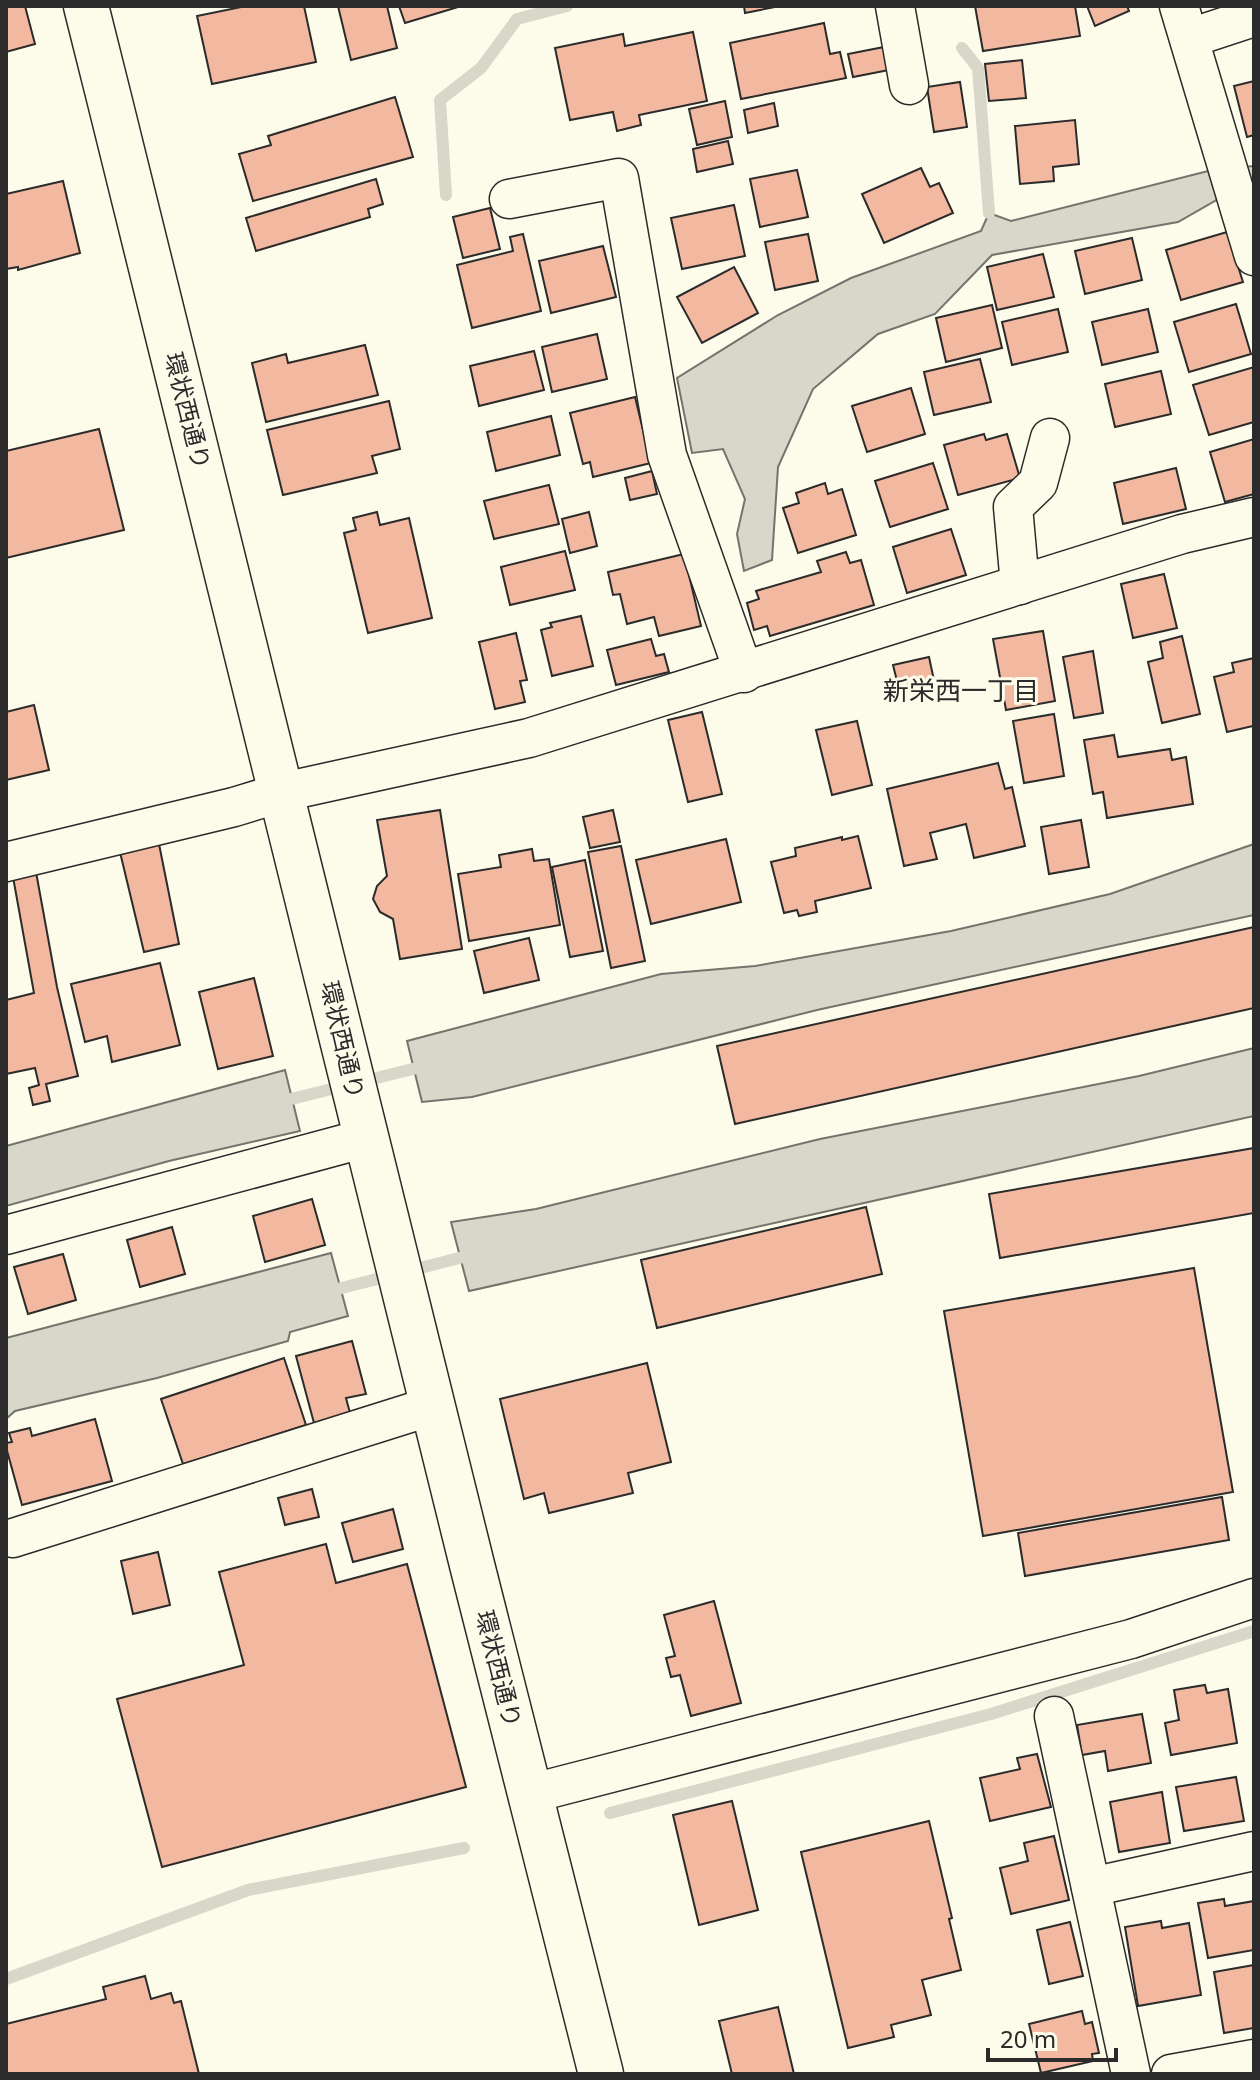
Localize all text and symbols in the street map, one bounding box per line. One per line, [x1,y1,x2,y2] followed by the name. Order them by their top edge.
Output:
[158,348,219,473] street label: 環状西通り
[883,672,1039,708] district label: 新栄西一丁目
[314,977,373,1102] street label: 環状西通り
[469,1606,530,1731] street label: 環状西通り
[988,2012,1116,2062] scale bar
[1000,2022,1056,2055] text: 20 m

